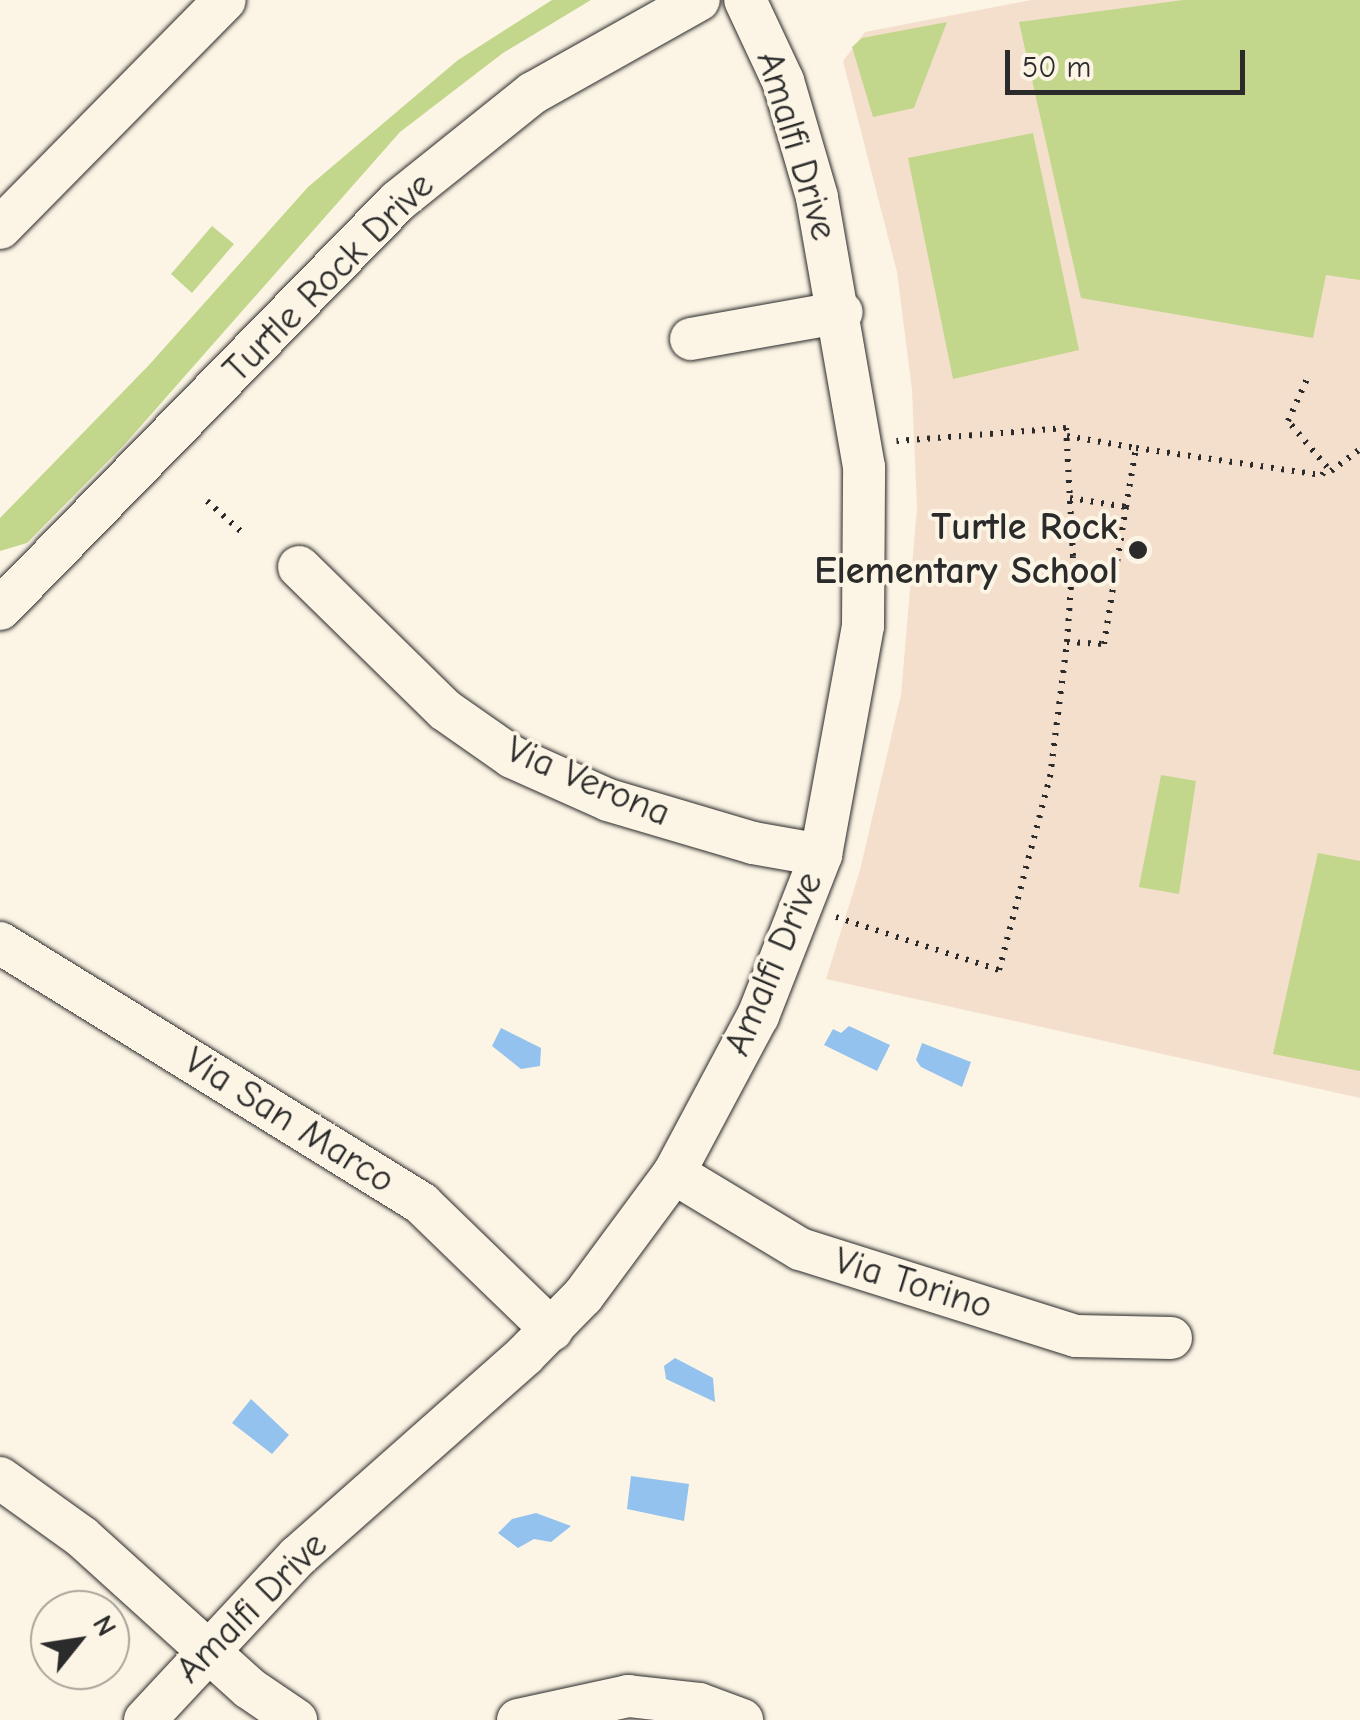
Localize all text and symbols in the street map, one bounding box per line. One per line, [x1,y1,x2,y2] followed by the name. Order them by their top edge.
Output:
[1010,30,1250,92] scale bar
[746,46,846,246] street label: Amalfi Drive
[1022,50,1091,85] text: 50 m
[214,163,444,393] street label: Turtle Rock Drive
[814,505,1118,594] place label: Turtle Rock Elementary School
[1127,539,1149,561] marker: Turtle Rock Elementary School
[499,727,677,837] street label: Via Verona
[715,865,833,1063] street label: Amalfi Drive
[175,1038,403,1204] street label: Via San Marco
[829,1238,997,1330] street label: Via Torino
[167,1523,337,1693] street label: Amalfi Drive
[30,1590,130,1690] north arrow
[86,1610,123,1642] text: N

